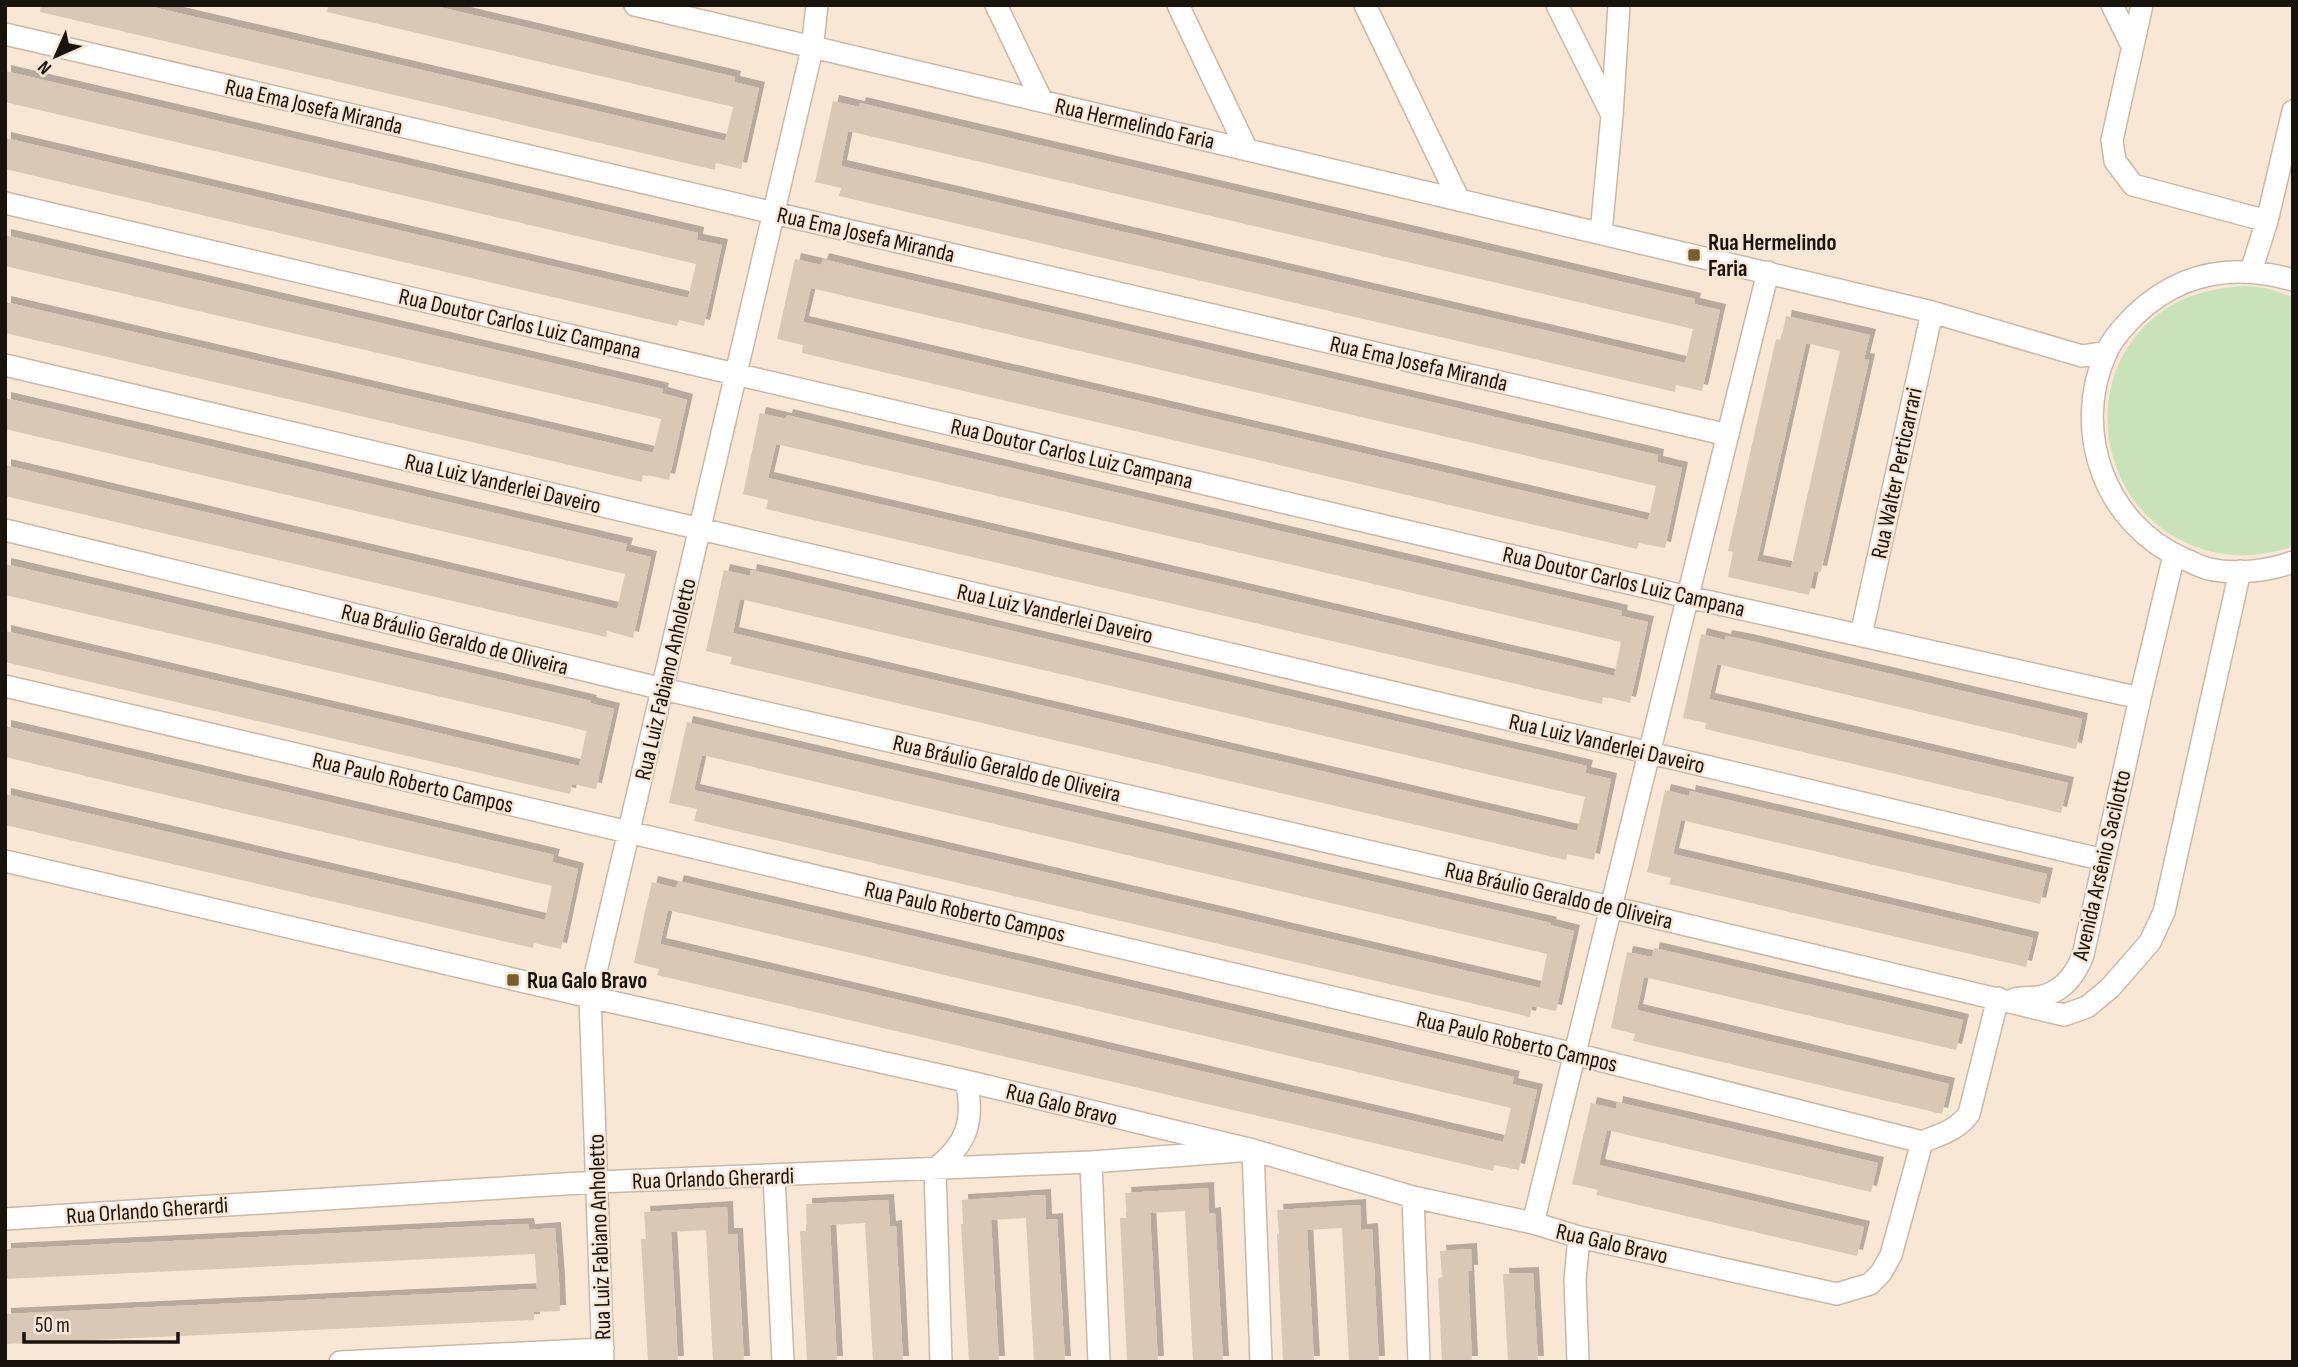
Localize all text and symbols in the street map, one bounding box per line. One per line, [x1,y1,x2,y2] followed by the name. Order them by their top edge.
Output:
[21,21,91,91] north arrow
[33,55,57,79] text: N
[222,73,405,141] street label: Rua Ema Josefa Miranda
[1052,92,1217,156] street label: Rua Hermelindo Faria
[774,201,957,269] street label: Rua Ema Josefa Miranda
[1708,229,1836,283] place label: Rua Hermelindo Faria
[1686,247,1702,263] marker: Rua Hermelindo Faria
[396,282,644,365] street label: Rua Doutor Carlos Luiz Campana
[1327,330,1510,398] street label: Rua Ema Josefa Miranda
[1865,385,1929,561] street label: Rua Walter Perticarrari
[948,412,1196,495] street label: Rua Doutor Carlos Luiz Campana
[402,448,603,520] street label: Rua Luiz Vanderlei Daveiro
[1500,540,1748,623] street label: Rua Doutor Carlos Luiz Campana
[629,576,703,783] street label: Rua Luiz Fabiano Anholetto
[954,578,1155,650] street label: Rua Luiz Vanderlei Daveiro
[338,598,571,682] street label: Rua Bráulio Geraldo de Oliveira
[1506,708,1707,780] street label: Rua Luiz Vanderlei Daveiro
[890,729,1123,809] street label: Rua Bráulio Geraldo de Oliveira
[310,746,516,820] street label: Rua Paulo Roberto Campos
[2066,767,2137,964] street label: Avenida Arsênio Sacilotto
[1442,856,1675,936] street label: Rua Bráulio Geraldo de Oliveira
[862,875,1068,949] street label: Rua Paulo Roberto Campos
[527,967,647,995] place label: Rua Galo Bravo
[505,972,521,988] marker: Rua Galo Bravo
[1414,1005,1620,1079] street label: Rua Paulo Roberto Campos
[1003,1078,1120,1132] street label: Rua Galo Bravo
[582,1133,618,1341] street label: Rua Luiz Fabiano Anholetto
[631,1162,795,1196] street label: Rua Orlando Gherardi
[65,1191,229,1231] street label: Rua Orlando Gherardi
[1553,1218,1670,1270] street label: Rua Galo Bravo
[24,1300,178,1344] scale bar
[35,1313,70,1338] text: 50 m

